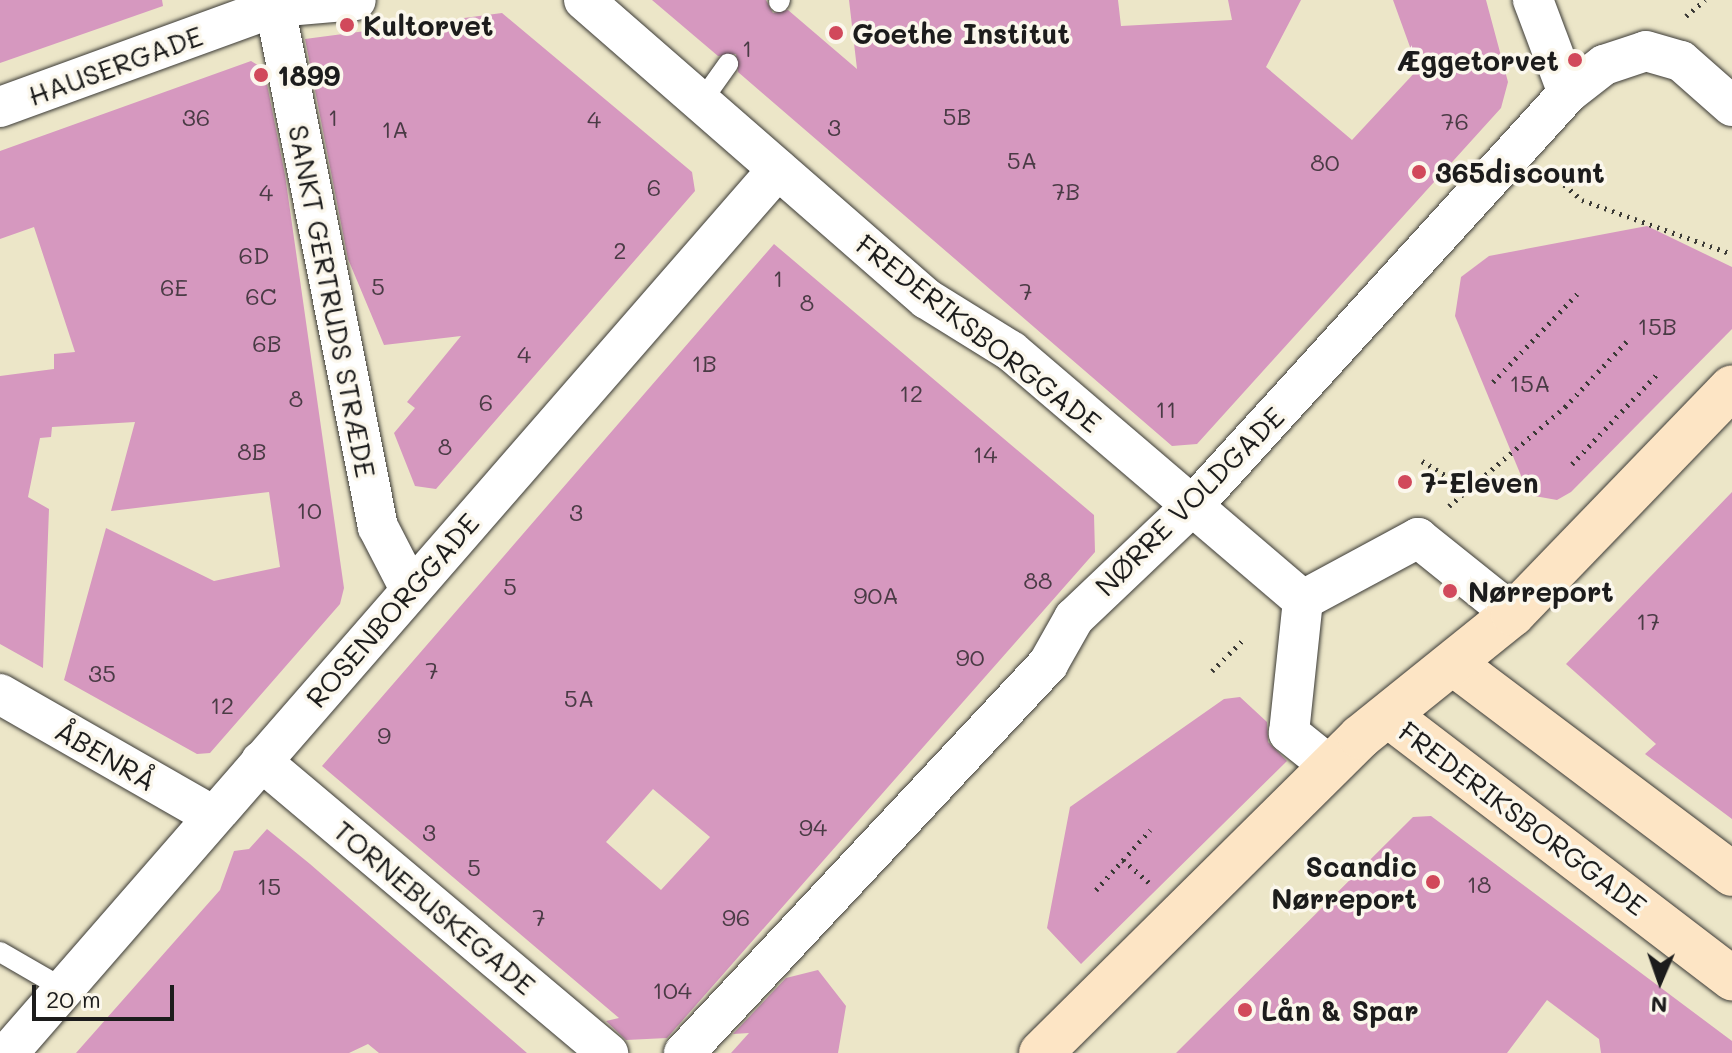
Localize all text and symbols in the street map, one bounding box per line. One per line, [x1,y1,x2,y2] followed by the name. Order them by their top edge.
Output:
[363,8,493,42] place label: Kultorvet
[338,16,356,34] marker: Kultorvet
[852,16,1070,50] place label: Goethe Institut
[23,18,207,112] street label: HAUSERGADE
[827,24,845,42] marker: Goethe Institut
[742,34,752,62] house number: 1
[1396,43,1559,77] place label: Æggetorvet
[1566,51,1584,69] marker: Æggetorvet
[277,58,340,92] place label: 1899
[252,66,270,84] marker: 1899
[943,102,971,130] house number: 5B
[182,103,210,131] house number: 36
[328,103,338,131] house number: 1
[587,105,601,133] house number: 4
[1441,107,1469,135] house number: 76
[827,113,841,141] house number: 3
[381,115,409,143] house number: 1A
[282,122,384,480] street label: SANKT GERTRUDS STRÆDE
[1007,146,1037,174] house number: 5A
[1310,148,1340,176] house number: 80
[1435,155,1605,189] place label: 365discount
[1410,163,1428,181] marker: 365discount
[647,173,661,201] house number: 6
[1052,177,1080,205] house number: 7B
[259,178,273,206] house number: 4
[850,227,1108,439] street label: FREDERIKSBORGGADE
[613,236,627,264] house number: 2
[239,241,269,269] house number: 6D
[773,264,783,292] house number: 1
[371,272,385,300] house number: 5
[160,273,188,301] house number: 6E
[1019,277,1033,305] house number: 7
[245,282,277,310] house number: 6C
[800,288,814,316] house number: 8
[1637,312,1677,340] house number: 15B
[252,329,282,357] house number: 6B
[517,340,531,368] house number: 4
[691,349,717,377] house number: 1B
[1509,369,1551,397] house number: 15A
[899,379,923,407] house number: 12
[289,384,303,412] house number: 8
[479,388,493,416] house number: 6
[1155,395,1177,423] house number: 11
[1088,400,1290,602] street label: NØRRE VOLDGADE
[438,432,452,460] house number: 8
[237,437,267,465] house number: 8B
[973,440,997,468] house number: 14
[1421,465,1539,499] place label: 7-Eleven
[1396,473,1414,491] marker: 7-Eleven
[296,496,322,524] house number: 10
[569,498,583,526] house number: 3
[299,506,485,714] street label: ROSENBORGGADE
[1023,566,1053,594] house number: 88
[503,572,517,600] house number: 5
[1468,574,1614,608] place label: Nørreport
[1439,580,1461,602] marker: Nørreport
[853,581,899,609] house number: 90A
[1636,607,1660,635] house number: 17
[956,643,984,671] house number: 90
[425,656,439,684] house number: 7
[88,659,116,687] house number: 35
[564,684,594,712] house number: 5A
[210,691,234,719] house number: 12
[50,713,162,797] street label: ÅBENRÅ
[1392,714,1654,922] street label: FREDERIKSBORGGADE
[377,721,391,749] house number: 9
[327,813,543,1001] street label: TORNEBUSKEGADE
[799,813,827,841] house number: 94
[422,818,436,846] house number: 3
[1271,849,1417,915] place label: Scandic Nørreport
[467,853,481,881] house number: 5
[1466,870,1492,898] house number: 18
[257,872,281,900] house number: 15
[1424,873,1442,891] marker: Scandic Nørreport
[532,903,546,931] house number: 7
[722,903,750,931] house number: 96
[1620,941,1700,1021] north arrow
[36,969,178,1019] scale bar
[652,976,692,1004] house number: 104
[46,983,101,1014] text: 20 m
[1650,991,1668,1020] text: N
[1261,993,1419,1027] place label: Lån & Spar
[1236,1001,1254,1019] marker: Lån & Spar

